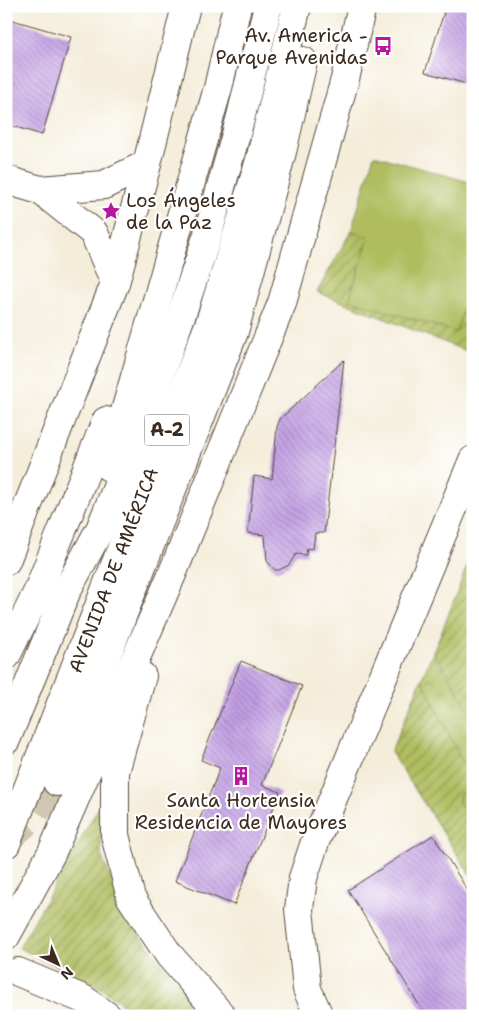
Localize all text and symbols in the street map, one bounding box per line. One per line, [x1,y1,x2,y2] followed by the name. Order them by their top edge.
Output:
[216,23,368,70] place label: Av. America - Parque Avenidas
[372,35,394,57] bus stop icon: Av. America - Parque Avenidas
[126,187,236,235] place label: Los Ángeles de la Paz
[100,200,122,222] place icon: Los Ángeles de la Paz
[144,414,190,446] road number: A-2
[62,463,164,676] street label: AVENIDA DE AMÉRICA
[230,765,252,787] building icon: Santa Hortensia Residencia de Mayores
[135,788,347,835] place label: Santa Hortensia Residencia de Mayores
[32,940,82,990] north arrow
[57,963,77,984] text: N

